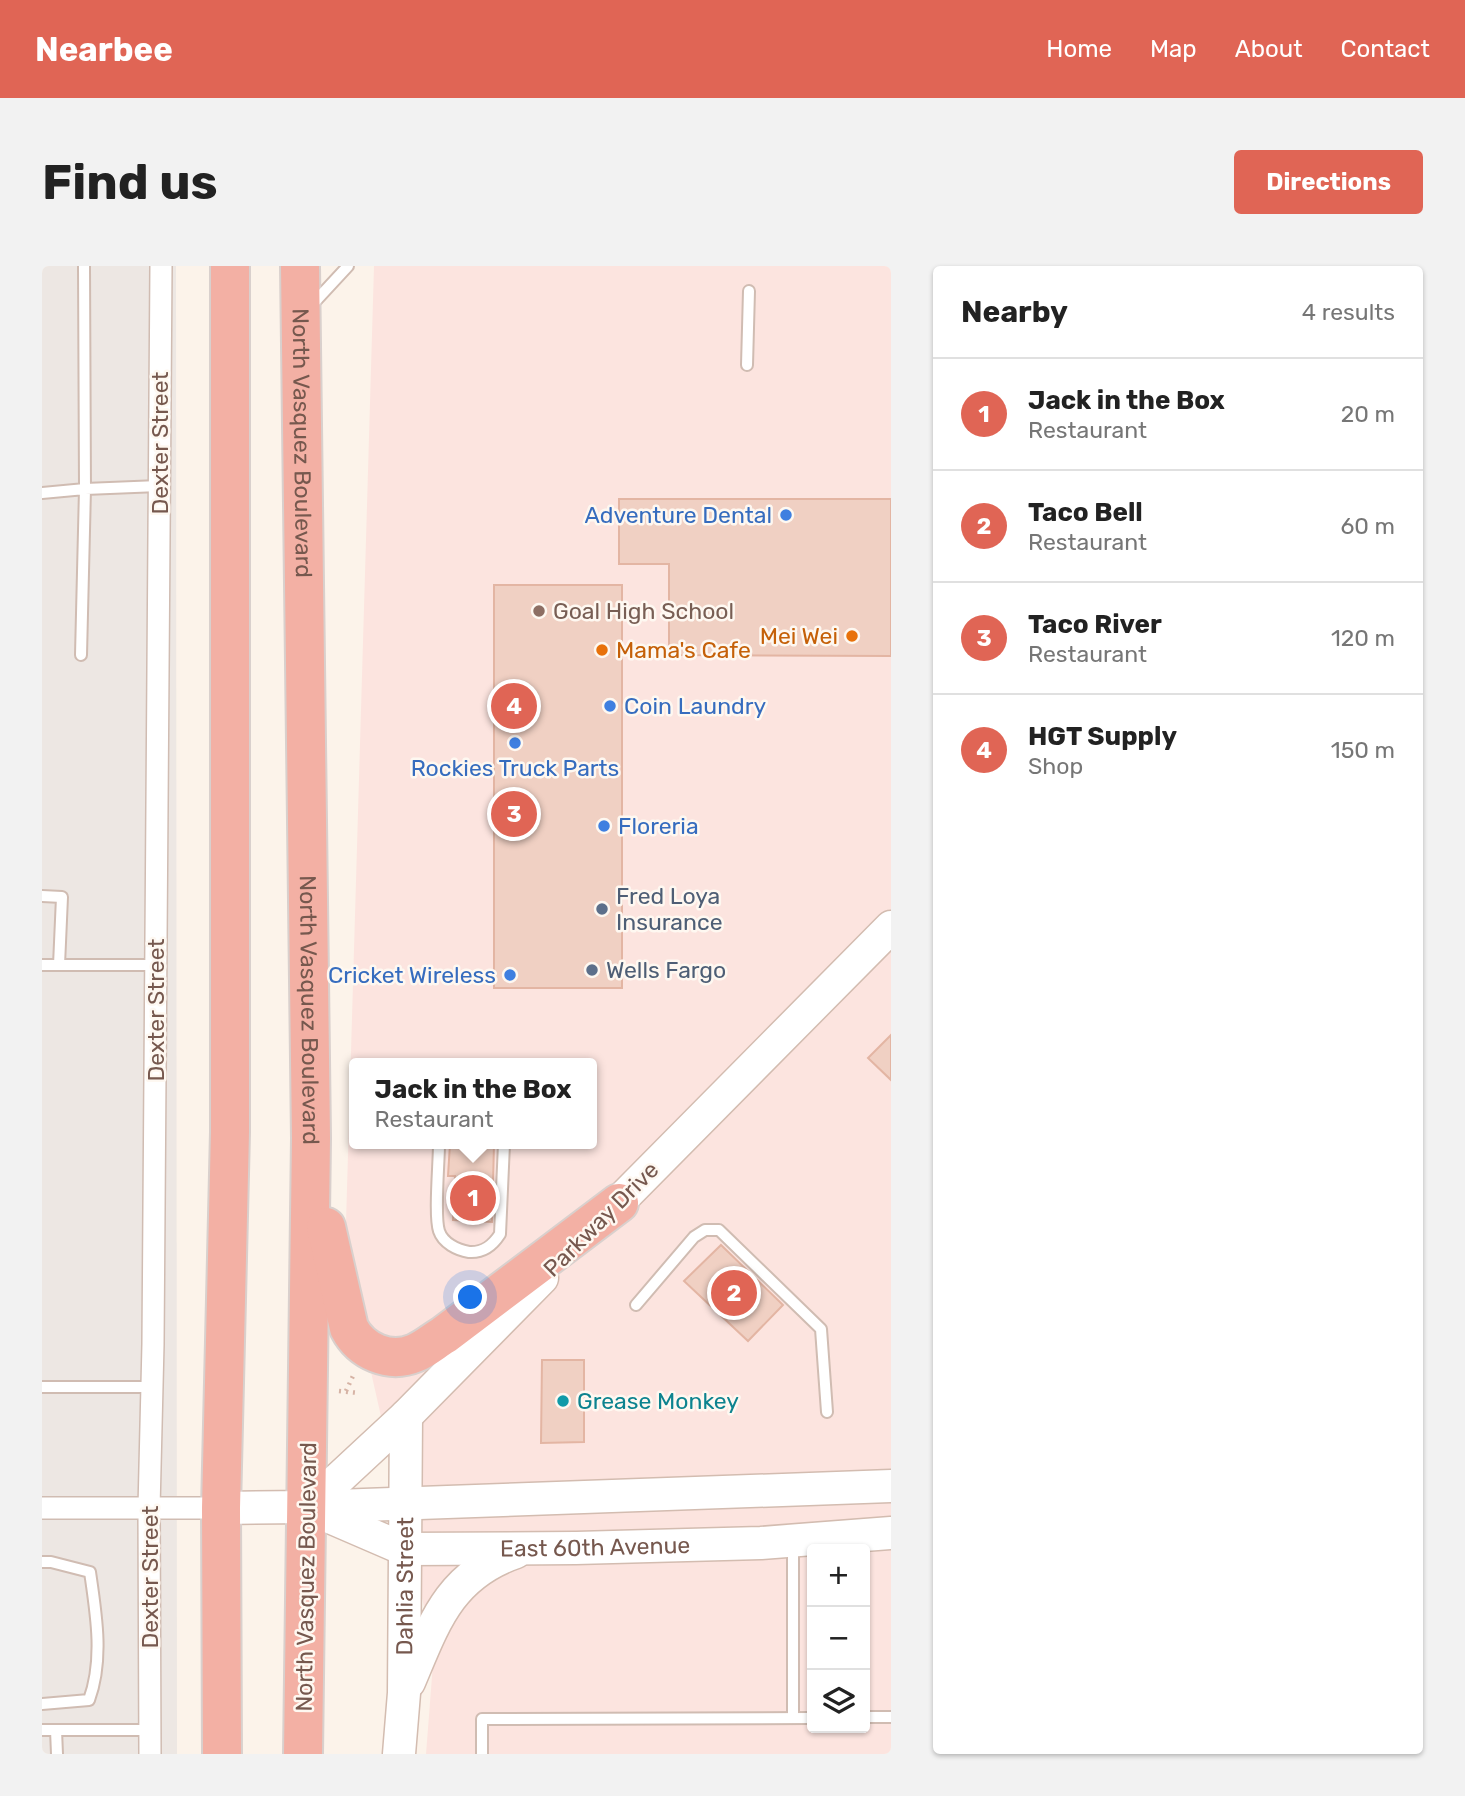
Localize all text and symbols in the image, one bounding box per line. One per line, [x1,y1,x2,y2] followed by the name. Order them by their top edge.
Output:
[35,30,173,69] text: Nearbee
[1046,35,1112,63] text: Home
[1150,35,1197,63] text: Map
[1235,35,1303,63] text: About
[1341,35,1430,63] text: Contact
[1234,150,1423,214] button: Directions
[42,153,218,211] text: Find us
[961,294,1068,330] text: Nearby
[1302,298,1395,326] text: 4 results
[287,308,318,578] street label: North Vasquez Boulevard
[146,371,174,515] street label: Dexter Street
[1028,385,1225,416] text: Jack in the Box
[978,400,990,428] text: 1
[1341,400,1395,428] text: 20 m
[1028,416,1147,444] text: Restaurant
[1028,497,1143,528] text: Taco Bell
[584,501,772,529] place label: Adventure Dental
[778,507,794,523] marker: Adventure Dental
[977,512,991,540] text: 2
[1340,512,1395,540] text: 60 m
[1028,528,1147,556] text: Restaurant
[553,597,734,625] place label: Goal High School
[531,603,547,619] marker: Goal High School
[1028,609,1162,640] text: Taco River
[760,622,838,650] place label: Mei Wei
[976,624,992,652] text: 3
[1331,624,1395,652] text: 120 m
[844,628,860,644] marker: Mei Wei
[616,636,751,664] place label: Mama's Cafe
[1028,640,1147,668] text: Restaurant
[594,642,610,658] marker: Mama's Cafe
[491,680,537,732] pin: 4
[624,692,767,720] place label: Coin Laundry
[602,698,618,714] marker: Coin Laundry
[1028,721,1177,752] text: HGT Supply
[507,735,523,751] marker: Rockies Truck Parts
[976,736,992,764] text: 4
[1331,736,1395,764] text: 150 m
[1028,752,1083,780] text: Shop
[411,754,619,782] place label: Rockies Truck Parts
[491,788,537,840] pin: 3
[618,812,699,840] place label: Floreria
[596,818,612,834] marker: Floreria
[294,875,325,1145] street label: North Vasquez Boulevard
[616,882,723,936] place label: Fred Loya Insurance
[594,901,610,917] marker: Fred Loya Insurance
[142,938,170,1082] street label: Dexter Street
[606,956,726,984] place label: Wells Fargo
[328,961,496,989] place label: Cricket Wireless
[584,962,600,978] marker: Wells Fargo
[502,967,518,983] marker: Cricket Wireless
[349,1058,597,1149] popup
[375,1074,571,1105] text: Jack in the Box
[375,1105,494,1133] text: Restaurant
[538,1156,664,1282] street label: Parkway Drive
[450,1172,496,1224] pin: 1
[711,1267,757,1319] pin: 2
[453,1280,487,1314] your location
[577,1387,739,1415] place label: Grease Monkey
[555,1393,571,1409] marker: Grease Monkey
[290,1442,322,1712] street label: North Vasquez Boulevard
[136,1505,164,1649] street label: Dexter Street
[390,1517,419,1656] street label: Dahlia Street
[500,1531,691,1562] street label: East 60th Avenue
[807,1544,870,1733] map controls
[807,1544,870,1607] button: +
[807,1607,870,1670] button: −
[807,1670,870,1733] button: layers

